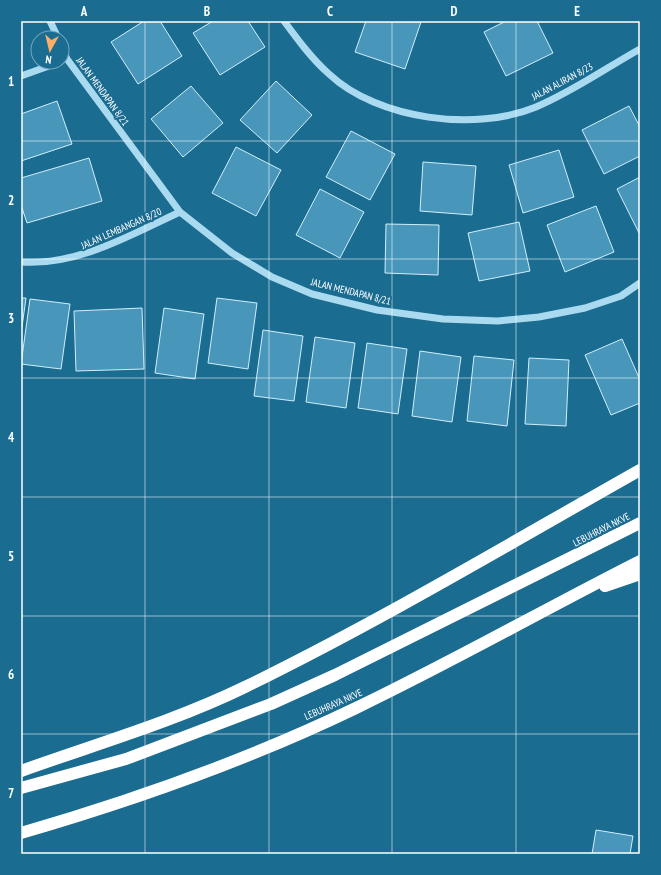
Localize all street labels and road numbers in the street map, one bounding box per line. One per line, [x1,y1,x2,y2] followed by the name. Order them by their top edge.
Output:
[73,53,132,128] street label: JALAN MENDAPAN 8/21
[528,60,595,104] street label: JALAN ALIRAN 8/23
[78,205,164,252] street label: JALAN LEMBANGAN 8/20
[309,275,392,308] street label: JALAN MENDAPAN 8/21
[571,510,632,549] street label: LEBUHRAYA NKVE
[302,686,364,723] street label: LEBUHRAYA NKVE

